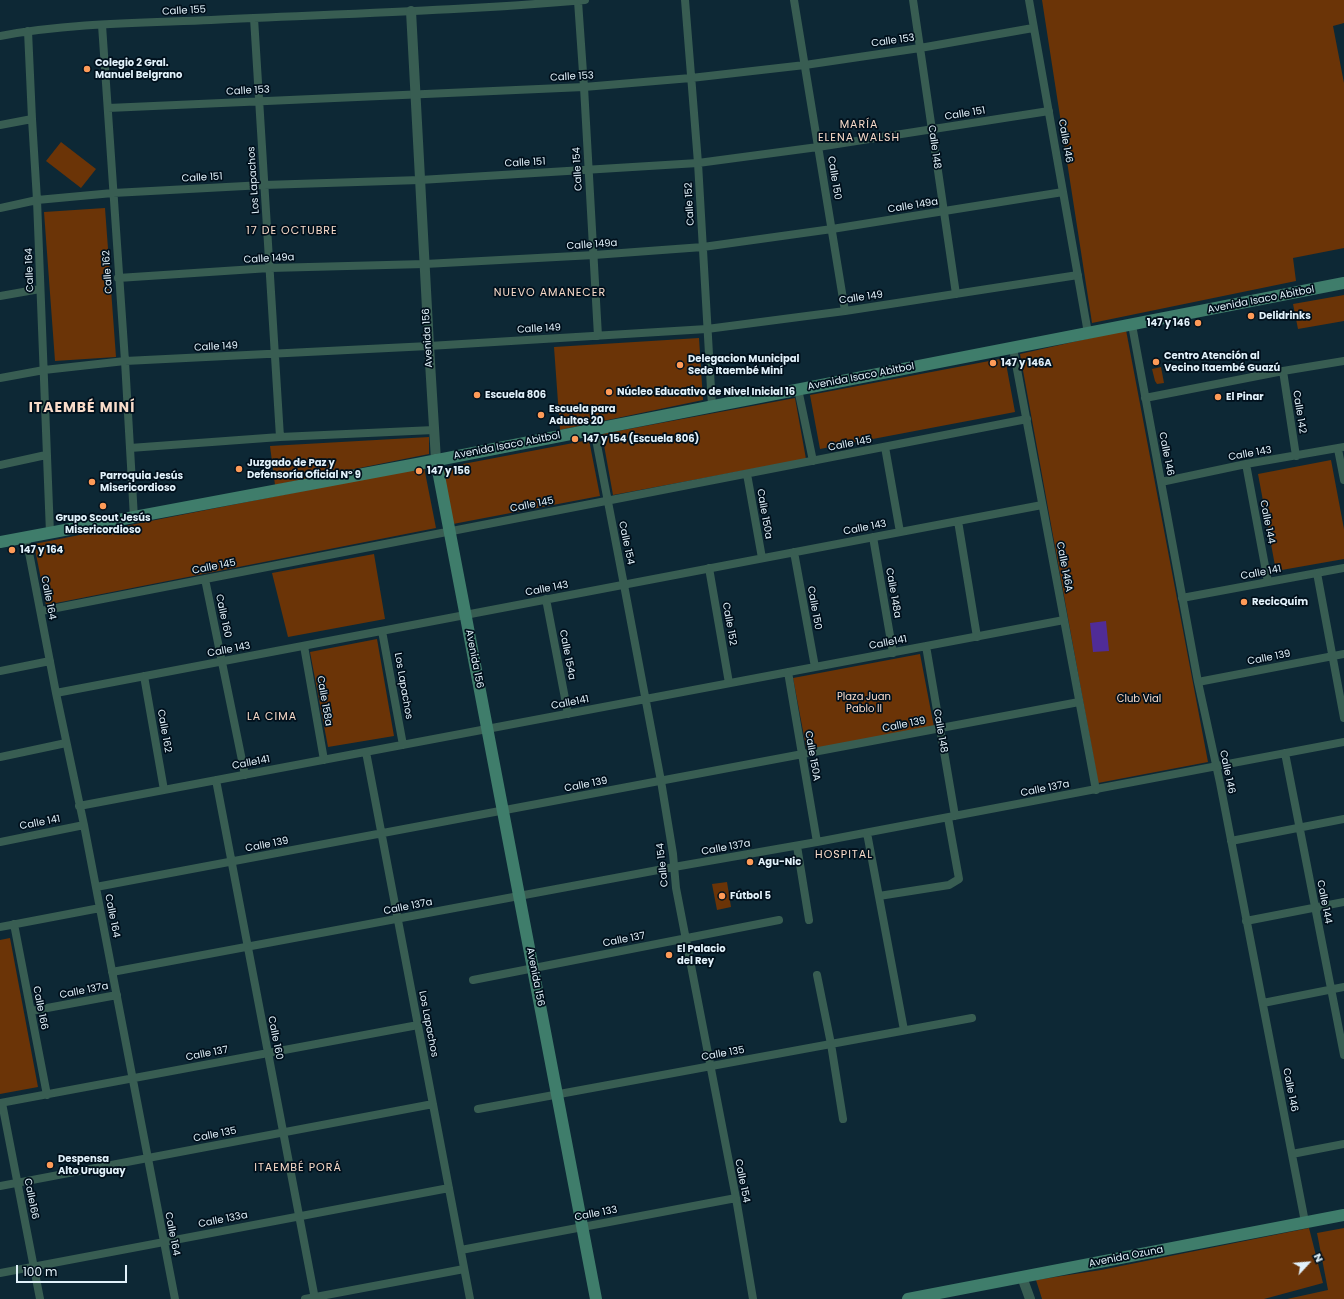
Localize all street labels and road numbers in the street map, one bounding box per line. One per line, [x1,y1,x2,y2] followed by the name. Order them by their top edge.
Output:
[162,4,206,18] street label: Calle 155
[871,32,915,50] street label: Calle 153
[550,70,594,84] street label: Calle 153
[226,84,270,98] street label: Calle 153
[944,105,986,123] street label: Calle 151
[1055,118,1075,164] street label: Calle 146
[925,124,943,170] street label: Calle 148
[246,146,262,214] street label: Los Lapachos
[571,147,585,191] street label: Calle 154
[825,155,843,201] street label: Calle 150
[504,156,546,170] street label: Calle 151
[181,171,223,185] street label: Calle 151
[683,182,697,226] street label: Calle 152
[887,196,939,216] street label: Calle 149a
[566,237,618,253] street label: Calle 149a
[23,248,37,292] street label: Calle 164
[100,250,116,294] street label: Calle 162
[243,252,295,266] street label: Calle 149a
[1207,284,1315,316] street label: Avenida Isaco Abitbol
[838,289,884,307] street label: Calle 149
[420,308,436,368] street label: Avenida 156
[517,322,561,336] street label: Calle 149
[194,340,238,354] street label: Calle 149
[807,361,915,393] street label: Avenida Isaco Abitbol
[1290,390,1308,434] street label: Calle 142
[453,430,561,462] street label: Avenida Isaco Abitbol
[1156,431,1176,477] street label: Calle 146
[827,434,873,454] street label: Calle 145
[1227,444,1273,464] street label: Calle 143
[754,488,774,540] street label: Calle 150a
[509,495,555,515] street label: Calle 145
[1257,499,1277,545] street label: Calle 144
[842,518,888,538] street label: Calle 143
[616,520,636,566] street label: Calle 154
[1053,541,1075,593] street label: Calle 146A
[191,557,237,577] street label: Calle 145
[1240,563,1282,583] street label: Calle 141
[883,567,903,619] street label: Calle 148a
[38,575,58,621] street label: Calle 164
[524,579,570,599] street label: Calle 143
[804,585,824,631] street label: Calle 150
[213,593,233,639] street label: Calle 160
[719,602,739,646] street label: Calle 152
[462,629,486,689] street label: Avenida 156
[556,629,578,681] street label: Calle 154a
[868,633,908,653] street label: Calle141
[206,640,252,660] street label: Calle 143
[1246,648,1292,668] street label: Calle 139
[391,652,415,720] street label: Los Lapachos
[314,675,334,727] street label: Calle 158a
[550,693,590,713] street label: Calle141
[930,708,950,754] street label: Calle 148
[154,709,174,753] street label: Calle 162
[881,715,927,735] street label: Calle 139
[802,730,822,782] street label: Calle 150A
[1217,749,1237,795] street label: Calle 146
[231,753,271,773] street label: Calle141
[563,775,609,795] street label: Calle 139
[1020,778,1070,800] street label: Calle 137a
[19,813,61,833] street label: Calle 141
[244,835,290,855] street label: Calle 139
[701,838,751,858] street label: Calle 137a
[655,842,671,888] street label: Calle 154
[1314,879,1334,925] street label: Calle 144
[102,893,122,939] street label: Calle 164
[383,896,433,918] street label: Calle 137a
[602,930,646,950] street label: Calle 137
[523,947,547,1007] street label: Avenida 156
[59,980,109,1002] street label: Calle 137a
[30,985,50,1031] street label: Calle 166
[416,990,440,1058] street label: Los Lapachos
[265,1015,285,1061] street label: Calle 160
[185,1044,229,1064] street label: Calle 137
[700,1044,746,1064] street label: Calle 135
[1280,1067,1300,1113] street label: Calle 146
[192,1125,238,1145] street label: Calle 135
[732,1158,752,1204] street label: Calle 154
[21,1177,41,1221] street label: Calle166
[574,1204,618,1224] street label: Calle 133
[197,1209,249,1231] street label: Calle 133a
[162,1211,182,1257] street label: Calle 164
[1088,1244,1164,1270] street label: Avenida Ozuna

